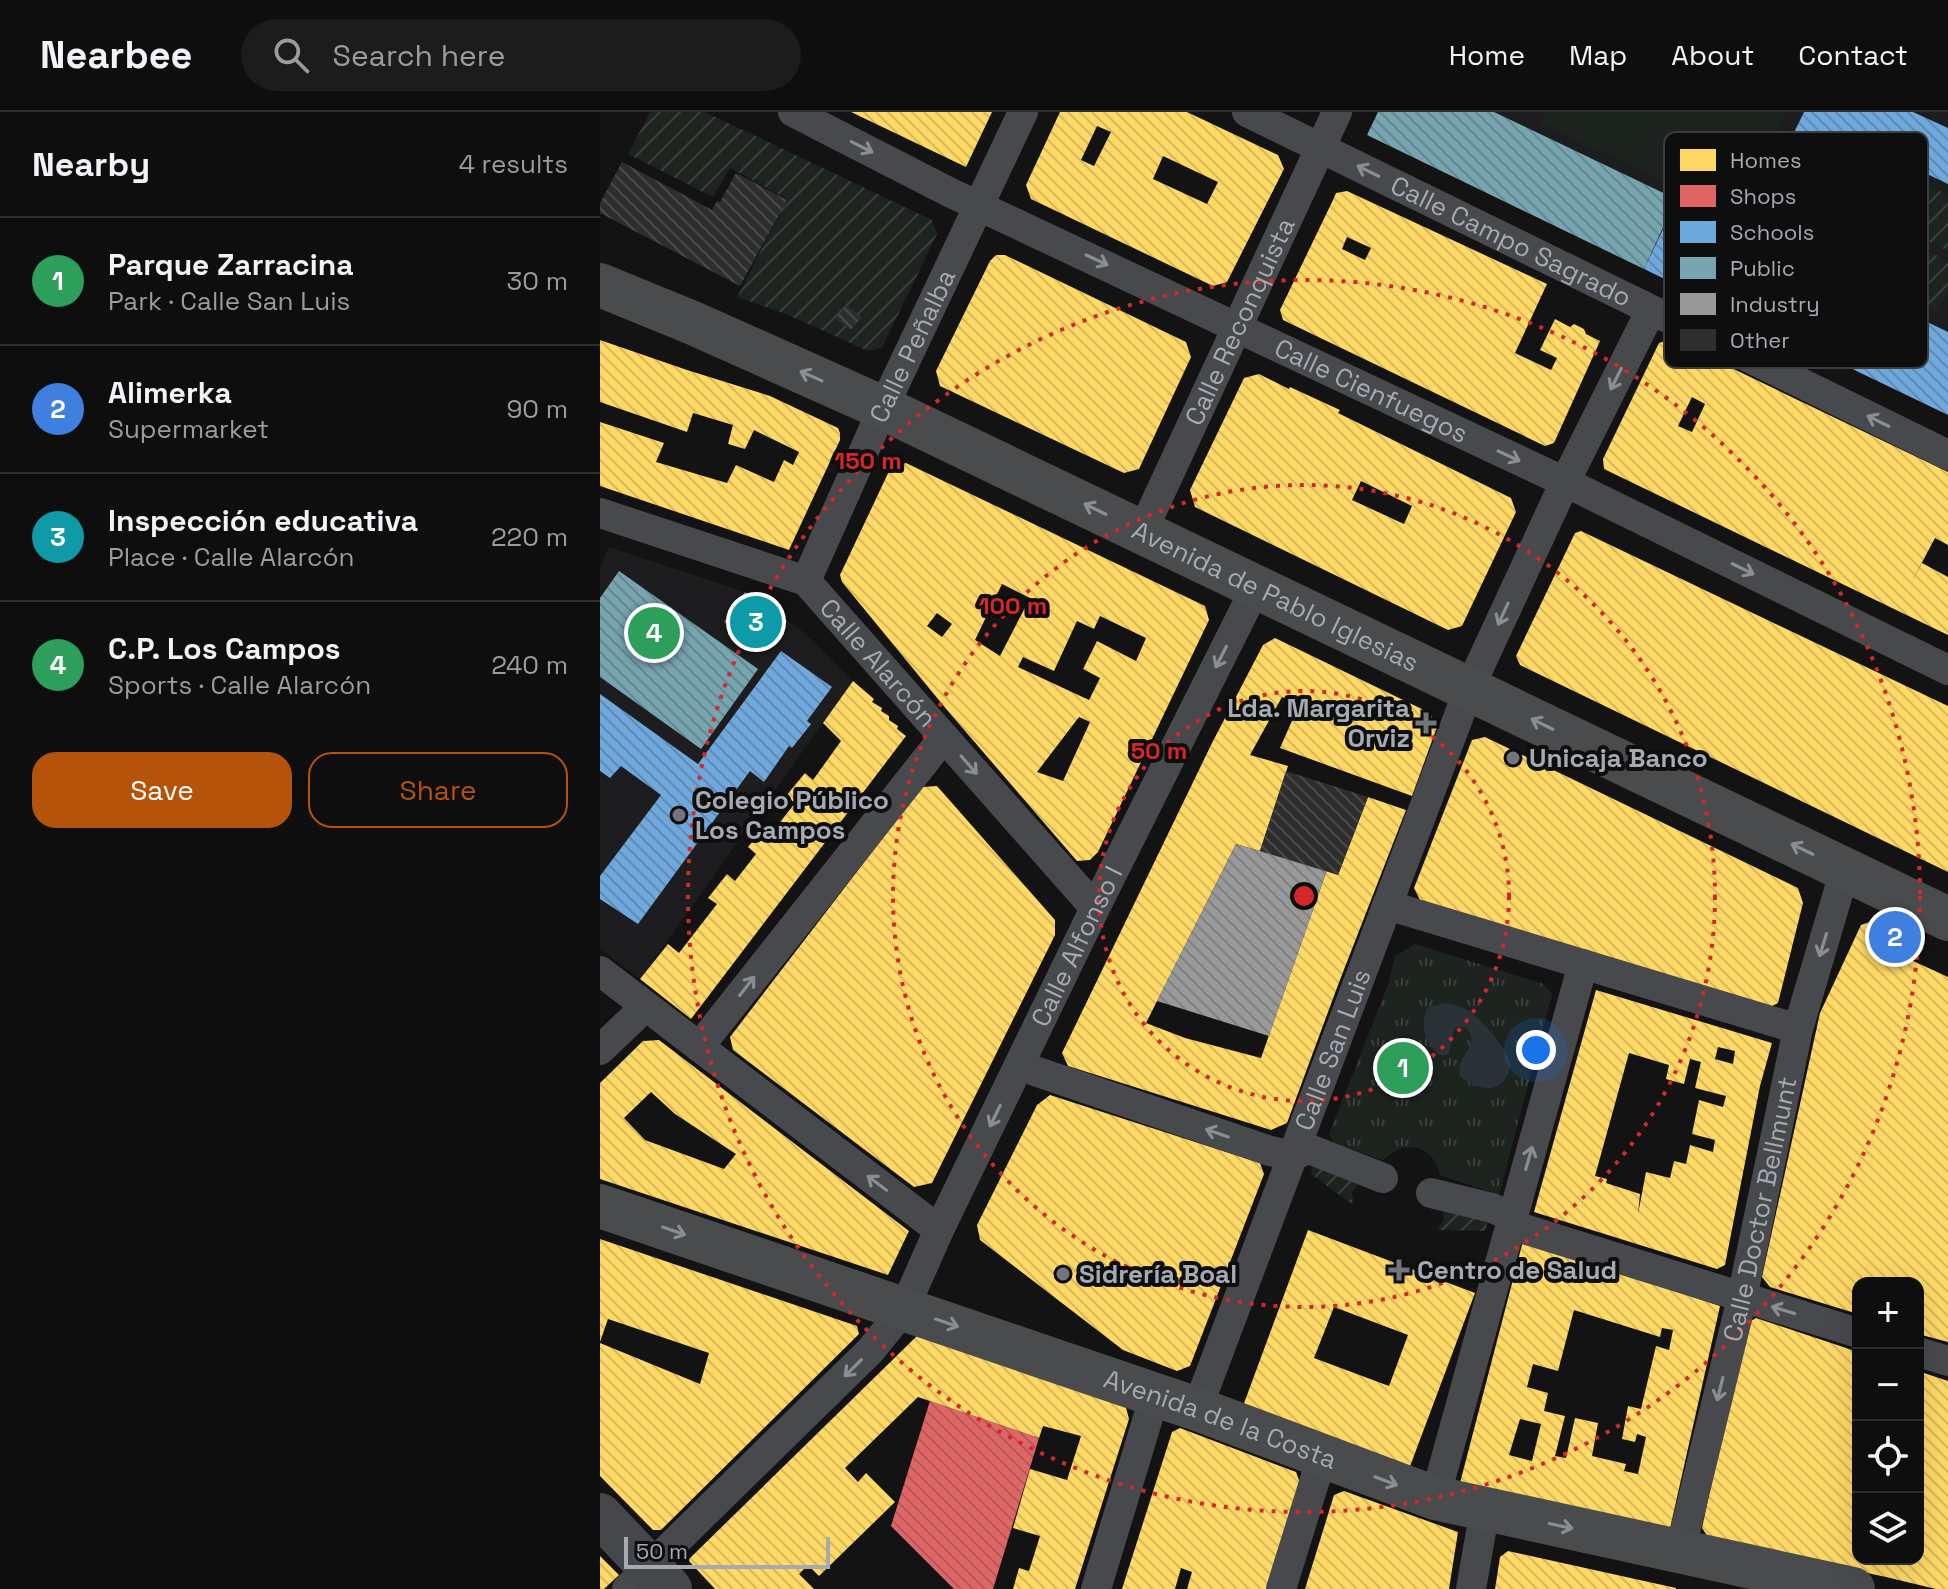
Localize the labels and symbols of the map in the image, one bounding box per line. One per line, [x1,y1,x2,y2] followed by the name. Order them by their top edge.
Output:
[1664,132,1928,368] legend
[850,140,874,156] one-way arrow
[1730,146,1802,174] text: Homes
[1356,163,1380,178] one-way arrow
[1385,168,1637,315] street label: Calle Campo Sagrado
[1730,182,1796,210] text: Shops
[1177,212,1303,431] street label: Calle Reconquista
[1730,218,1814,246] text: Schools
[1084,253,1108,268] one-way arrow
[1730,254,1795,282] text: Public
[862,264,963,428] street label: Calle Peñalba
[1730,290,1820,318] text: Industry
[1730,326,1790,354] text: Other
[1269,331,1473,451] street label: Calle Cienfuegos
[1607,367,1623,391] one-way arrow
[800,368,824,383] one-way arrow
[1866,413,1890,428] one-way arrow
[834,445,902,476] text: 150 m
[1496,449,1520,464] one-way arrow
[1083,501,1107,517] one-way arrow
[1127,513,1424,680] street label: Avenida de Pablo Iglesias
[1730,562,1754,577] one-way arrow
[979,590,1047,621] text: 100 m
[812,591,944,734] street label: Calle Alarcón
[730,592,782,652] pin: 3
[1495,601,1510,626] one-way arrow
[628,603,680,663] pin: 4
[1213,644,1228,668] one-way arrow
[1227,691,1410,755] place label: Lda. Margarita Orviz
[1417,714,1435,732] marker: Lda. Margarita Orviz
[1531,716,1555,731] one-way arrow
[1131,735,1187,766] text: 50 m
[1529,741,1708,775] place label: Unicaja Banco
[1504,749,1522,767] marker: Unicaja Banco
[960,755,978,775] one-way arrow
[695,783,889,847] place label: Colegio Público Los Campos
[670,806,688,824] marker: Colegio Público Los Campos
[1790,841,1814,856] one-way arrow
[1023,860,1130,1032] street label: Calle Alfonso I
[1290,882,1318,910] centre of rings
[1869,907,1921,967] pin: 2
[1815,931,1830,957] one-way arrow
[1287,964,1379,1135] street label: Calle San Luis
[739,976,756,997] one-way arrow
[1516,1030,1556,1070] your location
[1377,1038,1429,1098] pin: 1
[1715,1074,1805,1345] street label: Calle Doctor Bellmunt
[987,1104,1002,1127] one-way arrow
[1205,1125,1230,1140] one-way arrow
[1522,1145,1537,1171] one-way arrow
[867,1174,888,1191] one-way arrow
[661,1225,686,1240] one-way arrow
[1417,1253,1617,1287] place label: Centro de Salud
[1079,1257,1237,1291] place label: Sidrería Boal
[1388,1259,1410,1281] marker: Centro de Salud
[1054,1265,1072,1283] marker: Sidrería Boal
[1771,1302,1797,1317] one-way arrow
[934,1317,959,1332] one-way arrow
[844,1358,863,1377] one-way arrow
[1099,1362,1342,1477] street label: Avenida de la Costa
[1712,1375,1727,1401] one-way arrow
[1373,1475,1398,1489] one-way arrow
[1547,1519,1573,1534] one-way arrow
[624,1533,830,1569] scale bar

